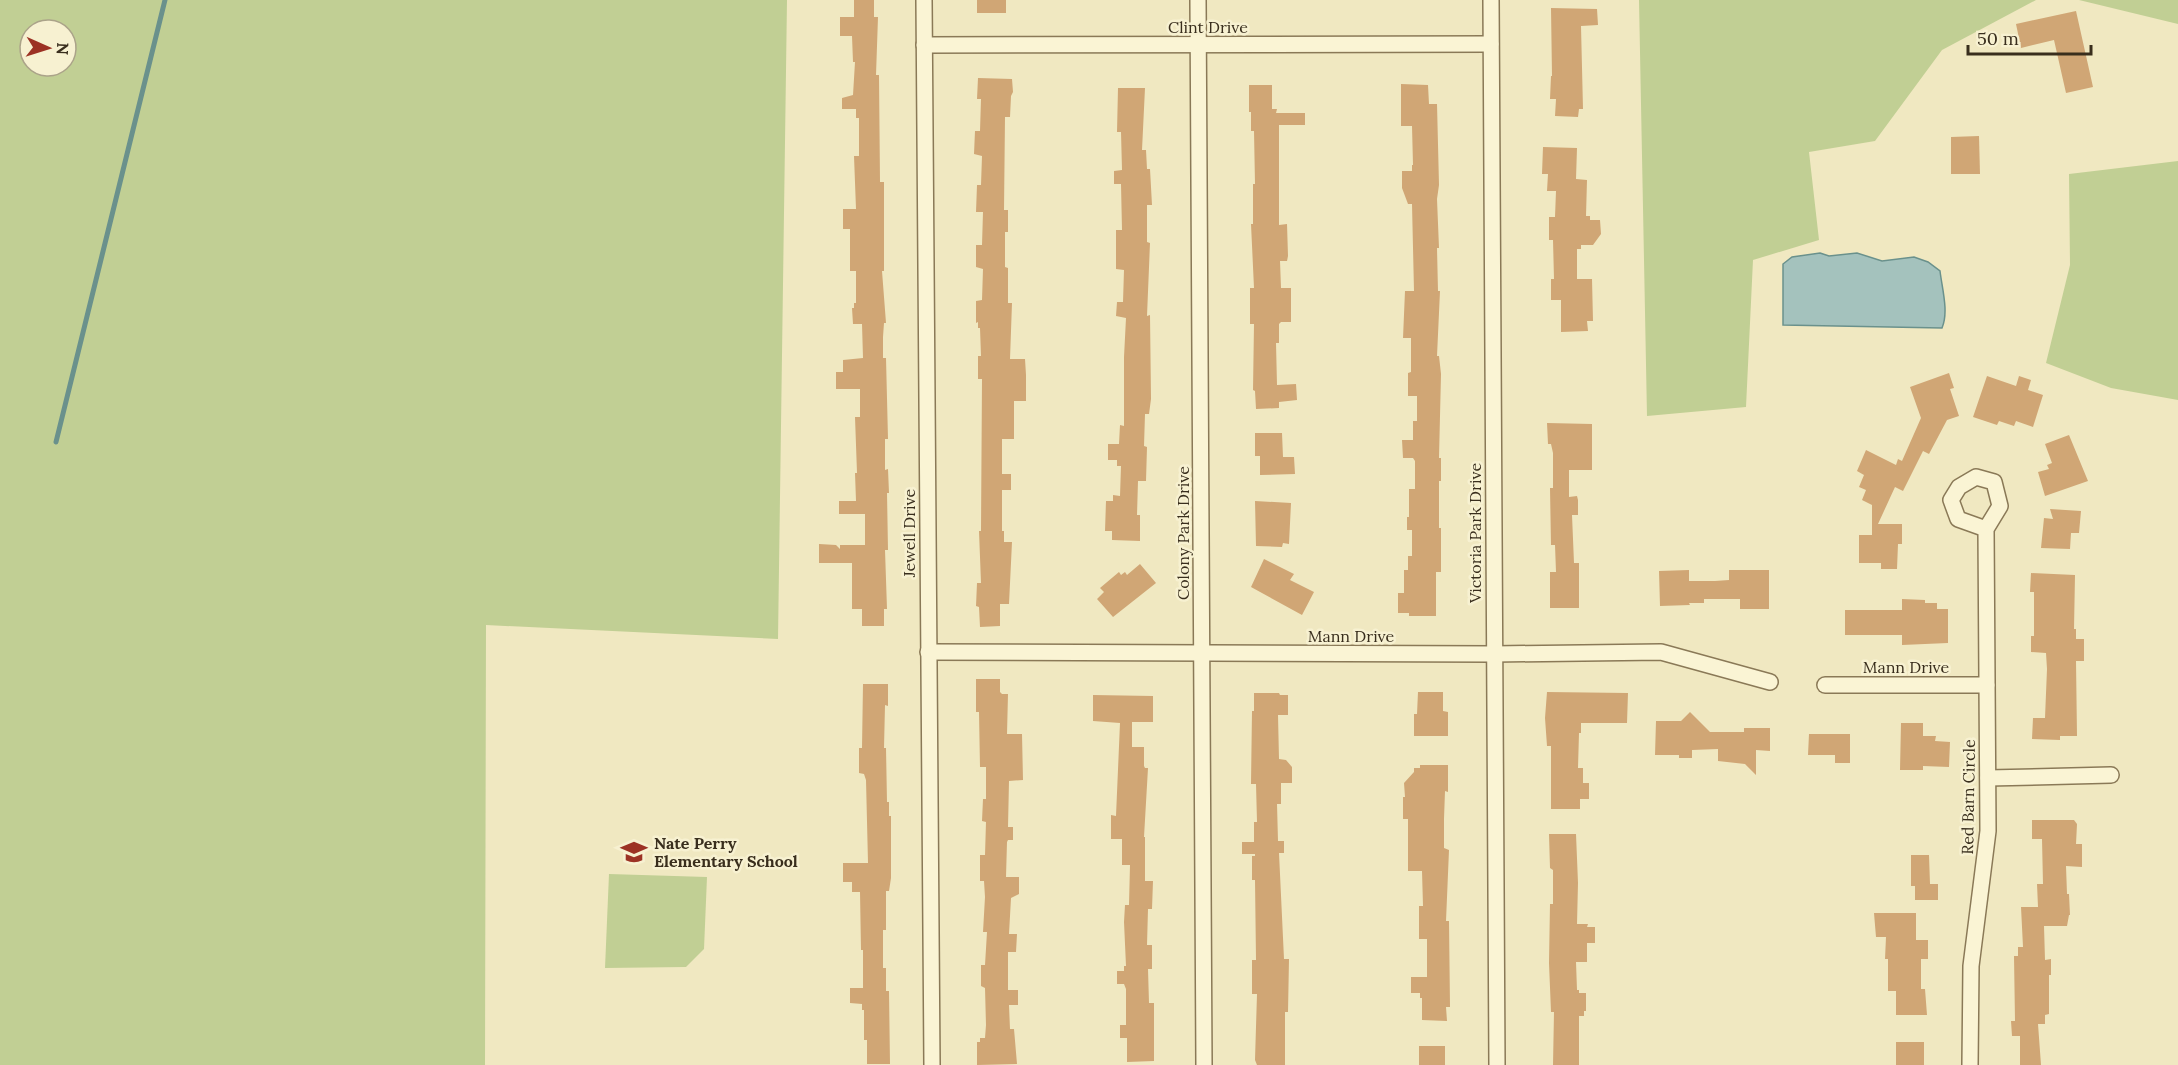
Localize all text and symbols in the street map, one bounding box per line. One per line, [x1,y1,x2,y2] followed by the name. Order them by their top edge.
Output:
[1168,17,1248,37] street label: Clint Drive
[18,18,78,78] north arrow
[1968,18,2091,56] scale bar
[1977,27,2019,50] text: 50 m
[53,42,73,55] text: N
[1465,463,1485,604] street label: Victoria Park Drive
[1173,466,1193,600] street label: Colony Park Drive
[899,488,919,578] street label: Jewell Drive
[1308,626,1395,646] street label: Mann Drive
[1863,657,1950,677] street label: Mann Drive
[1957,739,1979,855] street label: Red Barn Circle
[654,833,798,871] place label: Nate Perry Elementary School
[619,837,649,867] school or university icon: Nate Perry Elementary School

